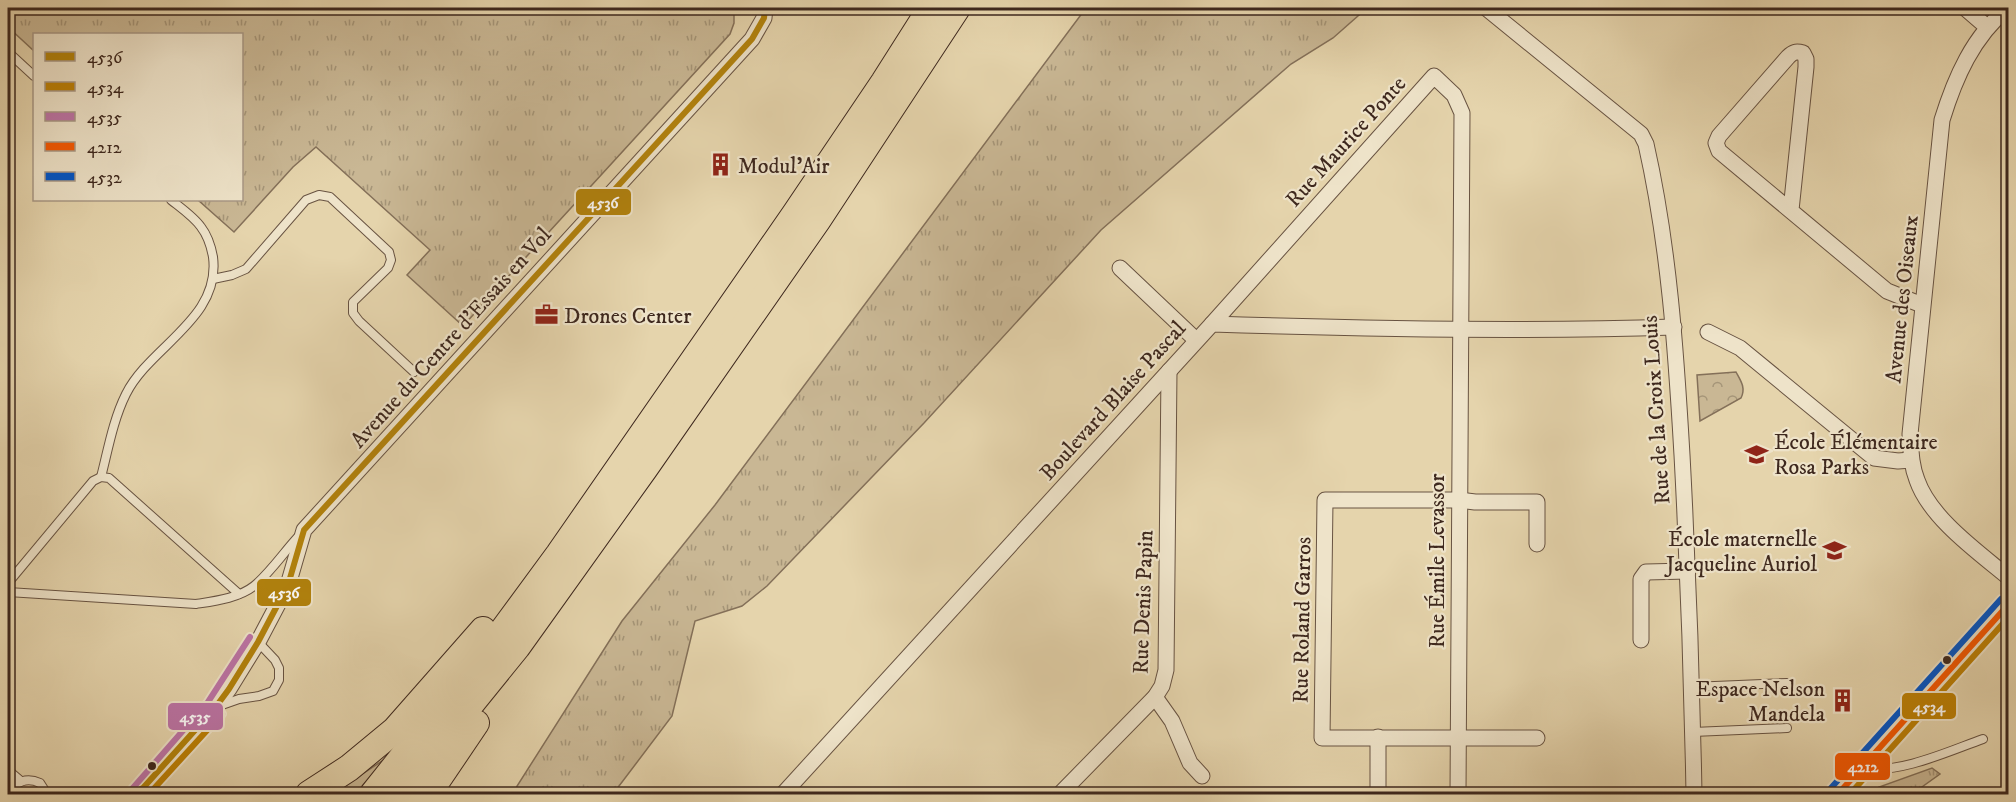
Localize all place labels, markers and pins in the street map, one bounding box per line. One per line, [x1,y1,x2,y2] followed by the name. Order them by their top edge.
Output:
[707,152,733,178] building icon: Modul'Air
[738,153,830,180] place label: Modul'Air
[533,302,559,328] office icon: Drones Center
[564,303,692,330] place label: Drones Center
[1774,429,1938,481] place label: École Élémentaire Rosa Parks
[1743,441,1769,467] school or university icon: École Élémentaire Rosa Parks
[1664,526,1817,578] place label: École maternelle Jacqueline Auriol
[1822,538,1848,564] school or university icon: École maternelle Jacqueline Auriol
[1941,654,1953,666] unlabelled marker
[1695,676,1826,728] place label: Espace Nelson Mandela
[1830,688,1856,714] building icon: Espace Nelson Mandela
[146,760,158,772] unlabelled marker

